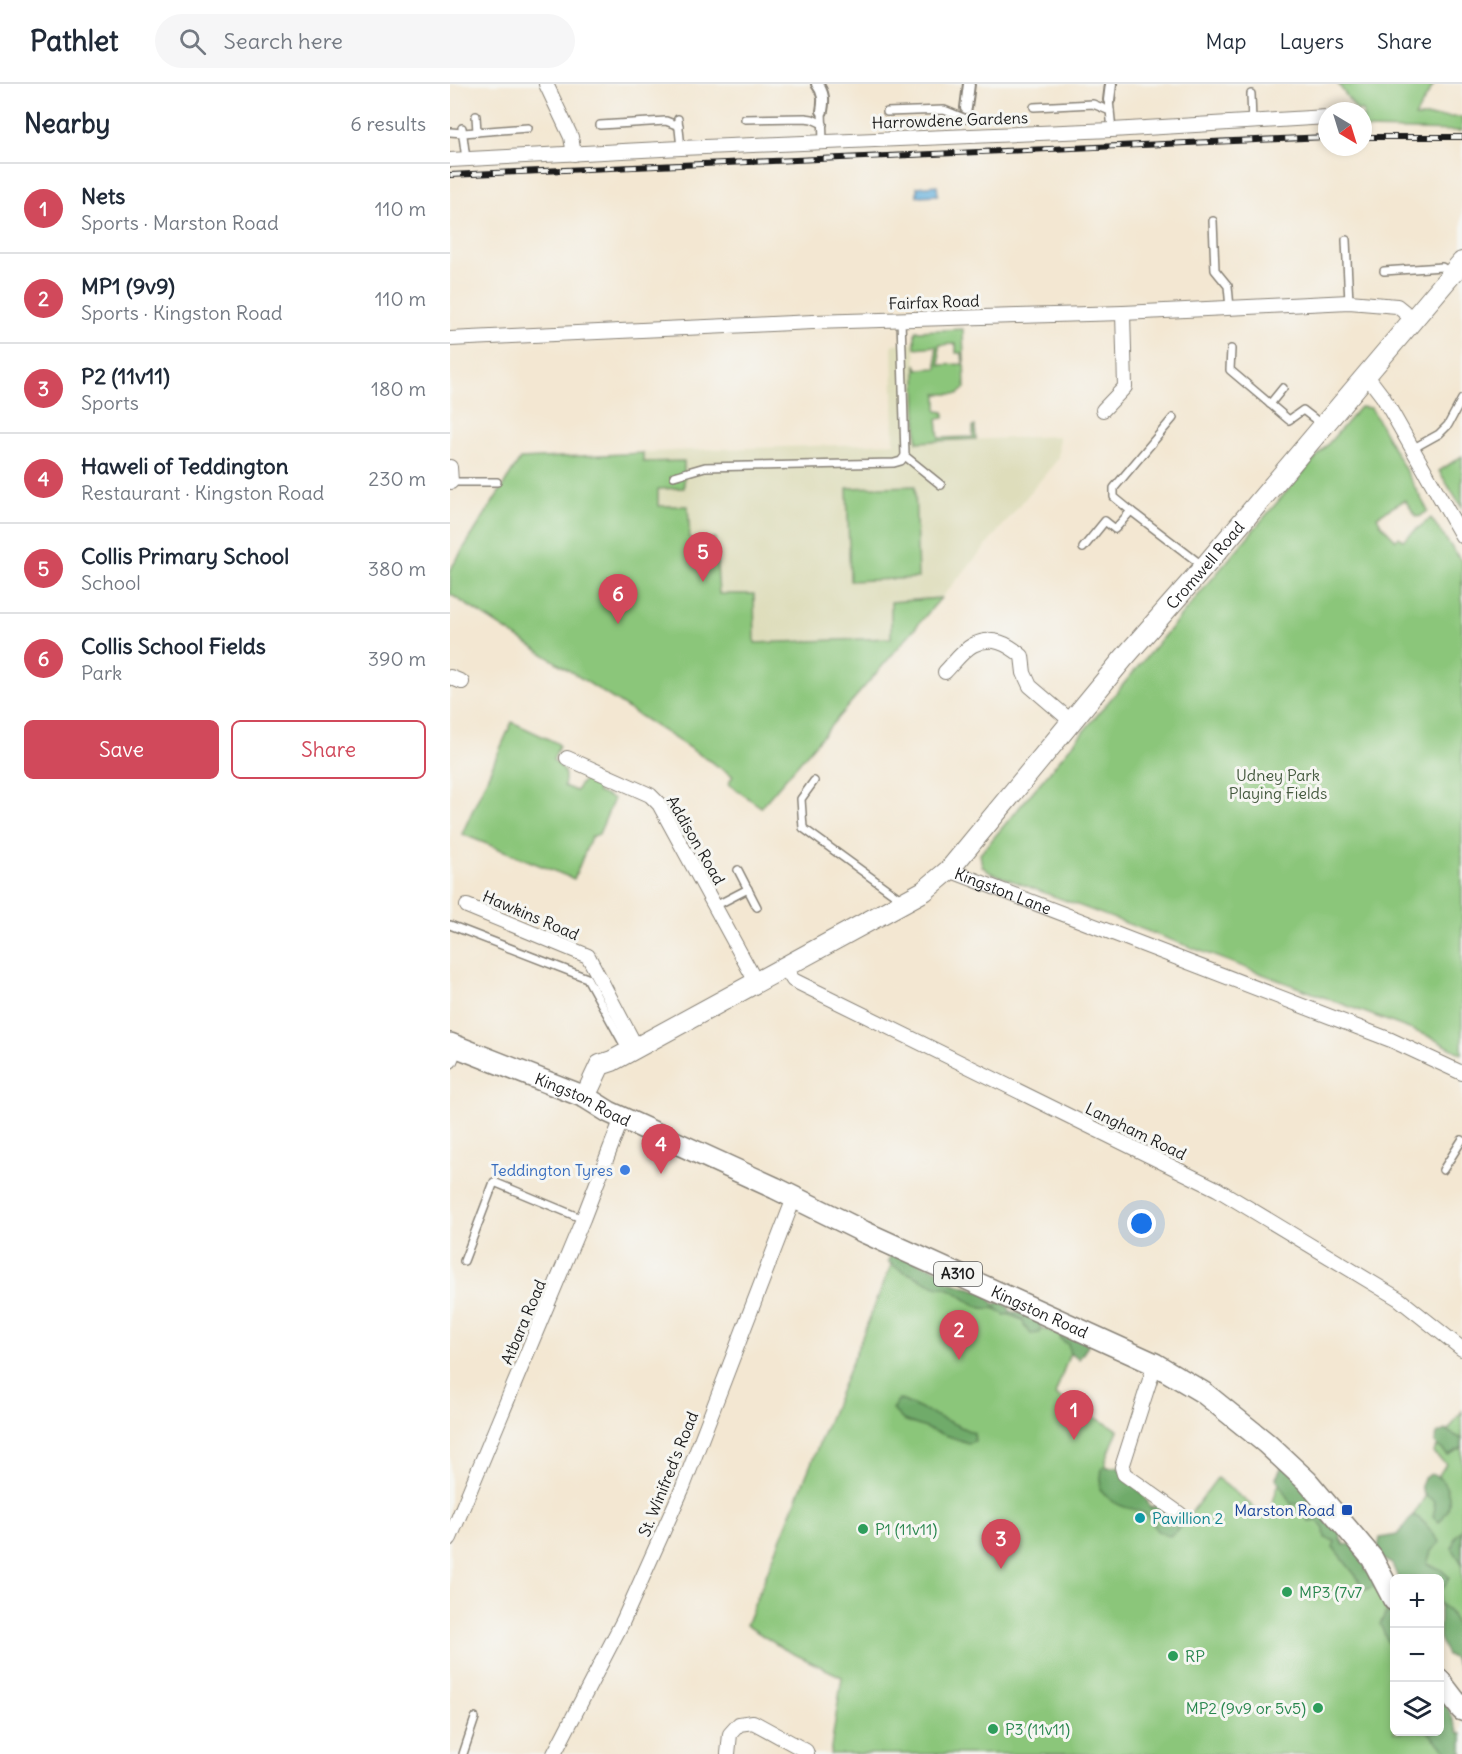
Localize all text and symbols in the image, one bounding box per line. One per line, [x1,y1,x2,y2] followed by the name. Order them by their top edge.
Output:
[155,14,575,68] search box
[30,23,119,59] text: Pathlet
[176,25,209,58] icon: search
[224,27,343,55] text: Search here
[1206,28,1246,55] text: Map
[1279,28,1344,55] text: Layers
[1377,28,1432,55] text: Share
[1318,102,1372,156] north arrow
[24,107,110,140] text: Nearby
[872,107,1028,133] street label: Harrowdene Gardens
[350,111,426,136] text: 6 results
[81,182,125,210] text: Nets
[40,196,47,221] text: 1
[375,196,426,221] text: 110 m
[81,210,279,235] text: Sports · Marston Road
[81,272,175,300] text: MP1 (9v9)
[38,286,49,311] text: 2
[375,286,426,311] text: 110 m
[888,290,980,314] street label: Fairfax Road
[81,300,283,325] text: Sports · Kingston Road
[81,362,170,390] text: P2 (11v11)
[38,376,49,401] text: 3
[371,376,426,401] text: 180 m
[81,390,139,415] text: Sports
[81,452,288,480] text: Haweli of Teddington
[38,466,49,491] text: 4
[368,466,426,491] text: 230 m
[81,480,324,505] text: Restaurant · Kingston Road
[1162,517,1248,613] street label: Cromwell Road
[684,532,722,582] pin: 5
[81,542,289,570] text: Collis Primary School
[38,556,49,581] text: 5
[368,556,426,581] text: 380 m
[81,570,141,595] text: School
[598,574,638,624] pin: 6
[81,632,266,660] text: Collis School Fields
[38,646,49,671] text: 6
[368,646,426,671] text: 390 m
[81,660,122,685] text: Park
[24,720,219,779] button: Save
[231,720,426,779] button: Share
[1229,765,1327,803] park label: Udney Park Playing Fields
[662,792,730,888] street label: Addison Road
[952,863,1054,918] street label: Kingston Lane
[480,886,582,944] street label: Hawkins Road
[532,1068,634,1131] street label: Kingston Road
[1082,1098,1190,1164] street label: Langham Road
[642,1124,680,1174] pin: 4
[491,1160,613,1180] place label: Teddington Tyres
[618,1163,632,1177] marker: Teddington Tyres
[1127,1209,1156,1238] your location
[934,1262,982,1286] road number: A310
[496,1277,550,1367] street label: Atbara Road
[988,1281,1091,1342] street label: Kingston Road
[940,1310,978,1360] pin: 2
[1054,1390,1094,1440] pin: 1
[634,1409,702,1539] street label: St. Winifred's Road
[1234,1500,1335,1520] place label: Marston Road
[1340,1503,1354,1517] marker: Marston Road
[1152,1508,1224,1528] place label: Pavillion 2
[1133,1511,1147,1525] marker: Pavillion 2
[875,1519,937,1539] place label: P1 (11v11)
[982,1520,1020,1569] pin: 3
[856,1522,870,1536] marker: P1 (11v11)
[1390,1574,1444,1736] map controls
[1390,1574,1444,1628] button: +
[1299,1582,1362,1602] place label: MP3 (7v7
[1280,1585,1294,1599] marker: MP3 (7v7
[1390,1628,1444,1682] button: −
[1185,1646,1205,1666] place label: RP
[1166,1649,1180,1663] marker: RP
[1390,1682,1444,1736] button: layers
[1186,1698,1306,1718] place label: MP2 (9v9 or 5v5)
[1311,1701,1325,1715] marker: MP2 (9v9 or 5v5)
[1005,1719,1070,1739] place label: P3 (11v11)
[986,1722,1000,1736] marker: P3 (11v11)

